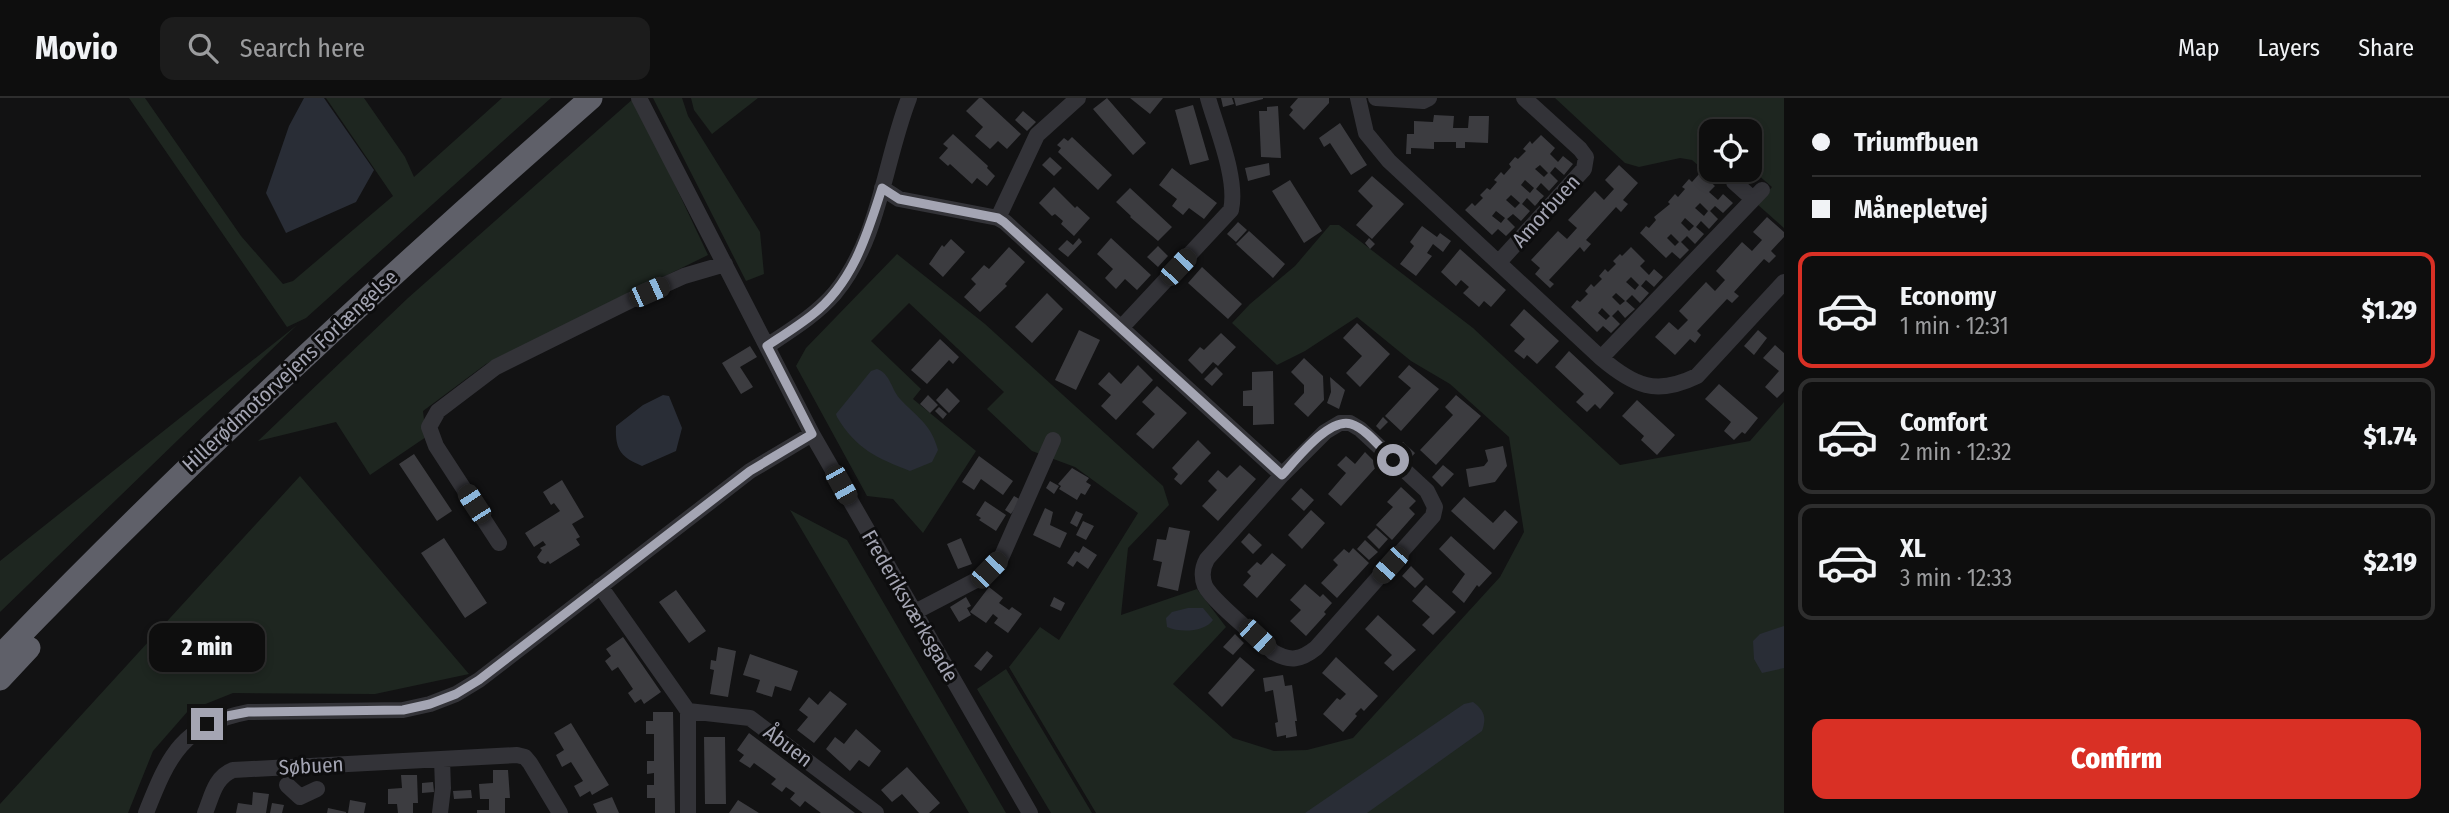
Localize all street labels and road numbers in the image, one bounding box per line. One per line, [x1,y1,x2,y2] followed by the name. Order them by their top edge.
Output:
[1507,169,1585,253] street label: Amorbuen
[177,264,403,478] street label: Hillerødmotorvejens Forlængelse
[856,526,964,686] street label: Frederiksværksgade
[758,719,818,773] street label: Åbuen
[278,751,344,781] street label: Søbuen

